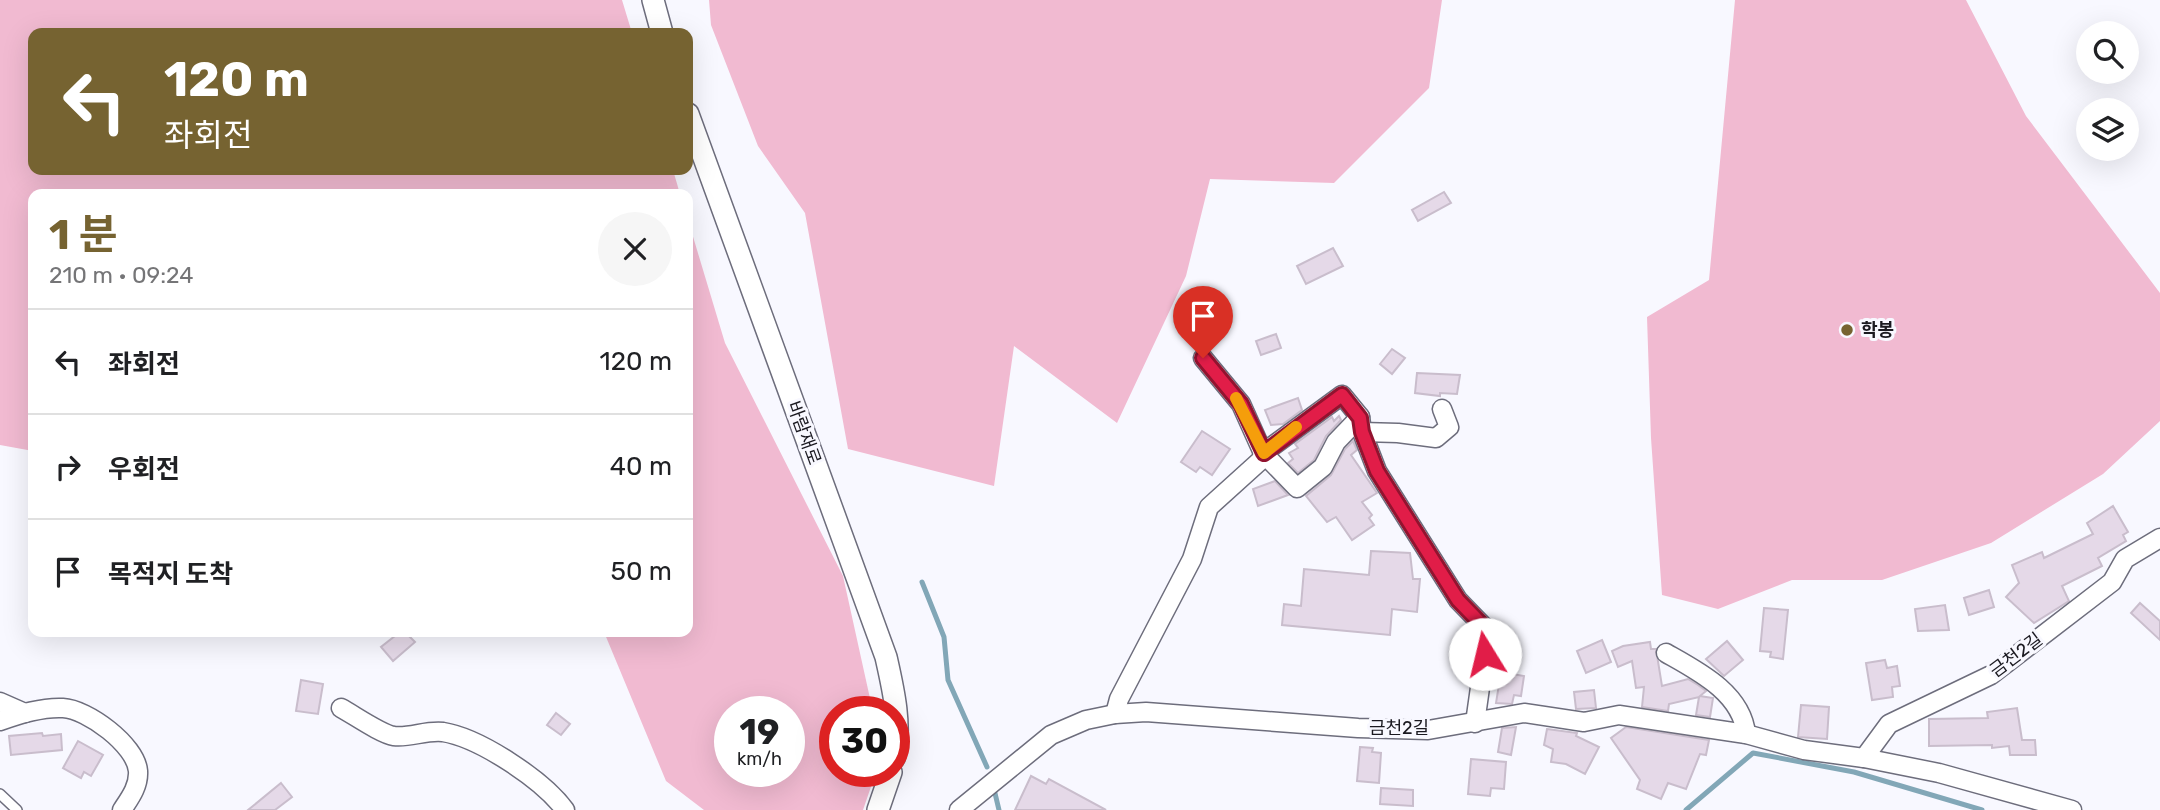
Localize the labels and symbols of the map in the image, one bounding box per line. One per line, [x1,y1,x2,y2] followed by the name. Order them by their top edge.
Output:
[1173,286,1233,358] pin
[1861,319,1894,341] place label: 학봉
[1839,322,1855,338] marker: 학봉
[782,398,826,468] street label: 바람재로
[1448,617,1522,691] position arrow
[1985,628,2047,682] street label: 금천2길
[819,696,910,787] speed limit sign: 30
[1369,717,1429,739] street label: 금천2길

